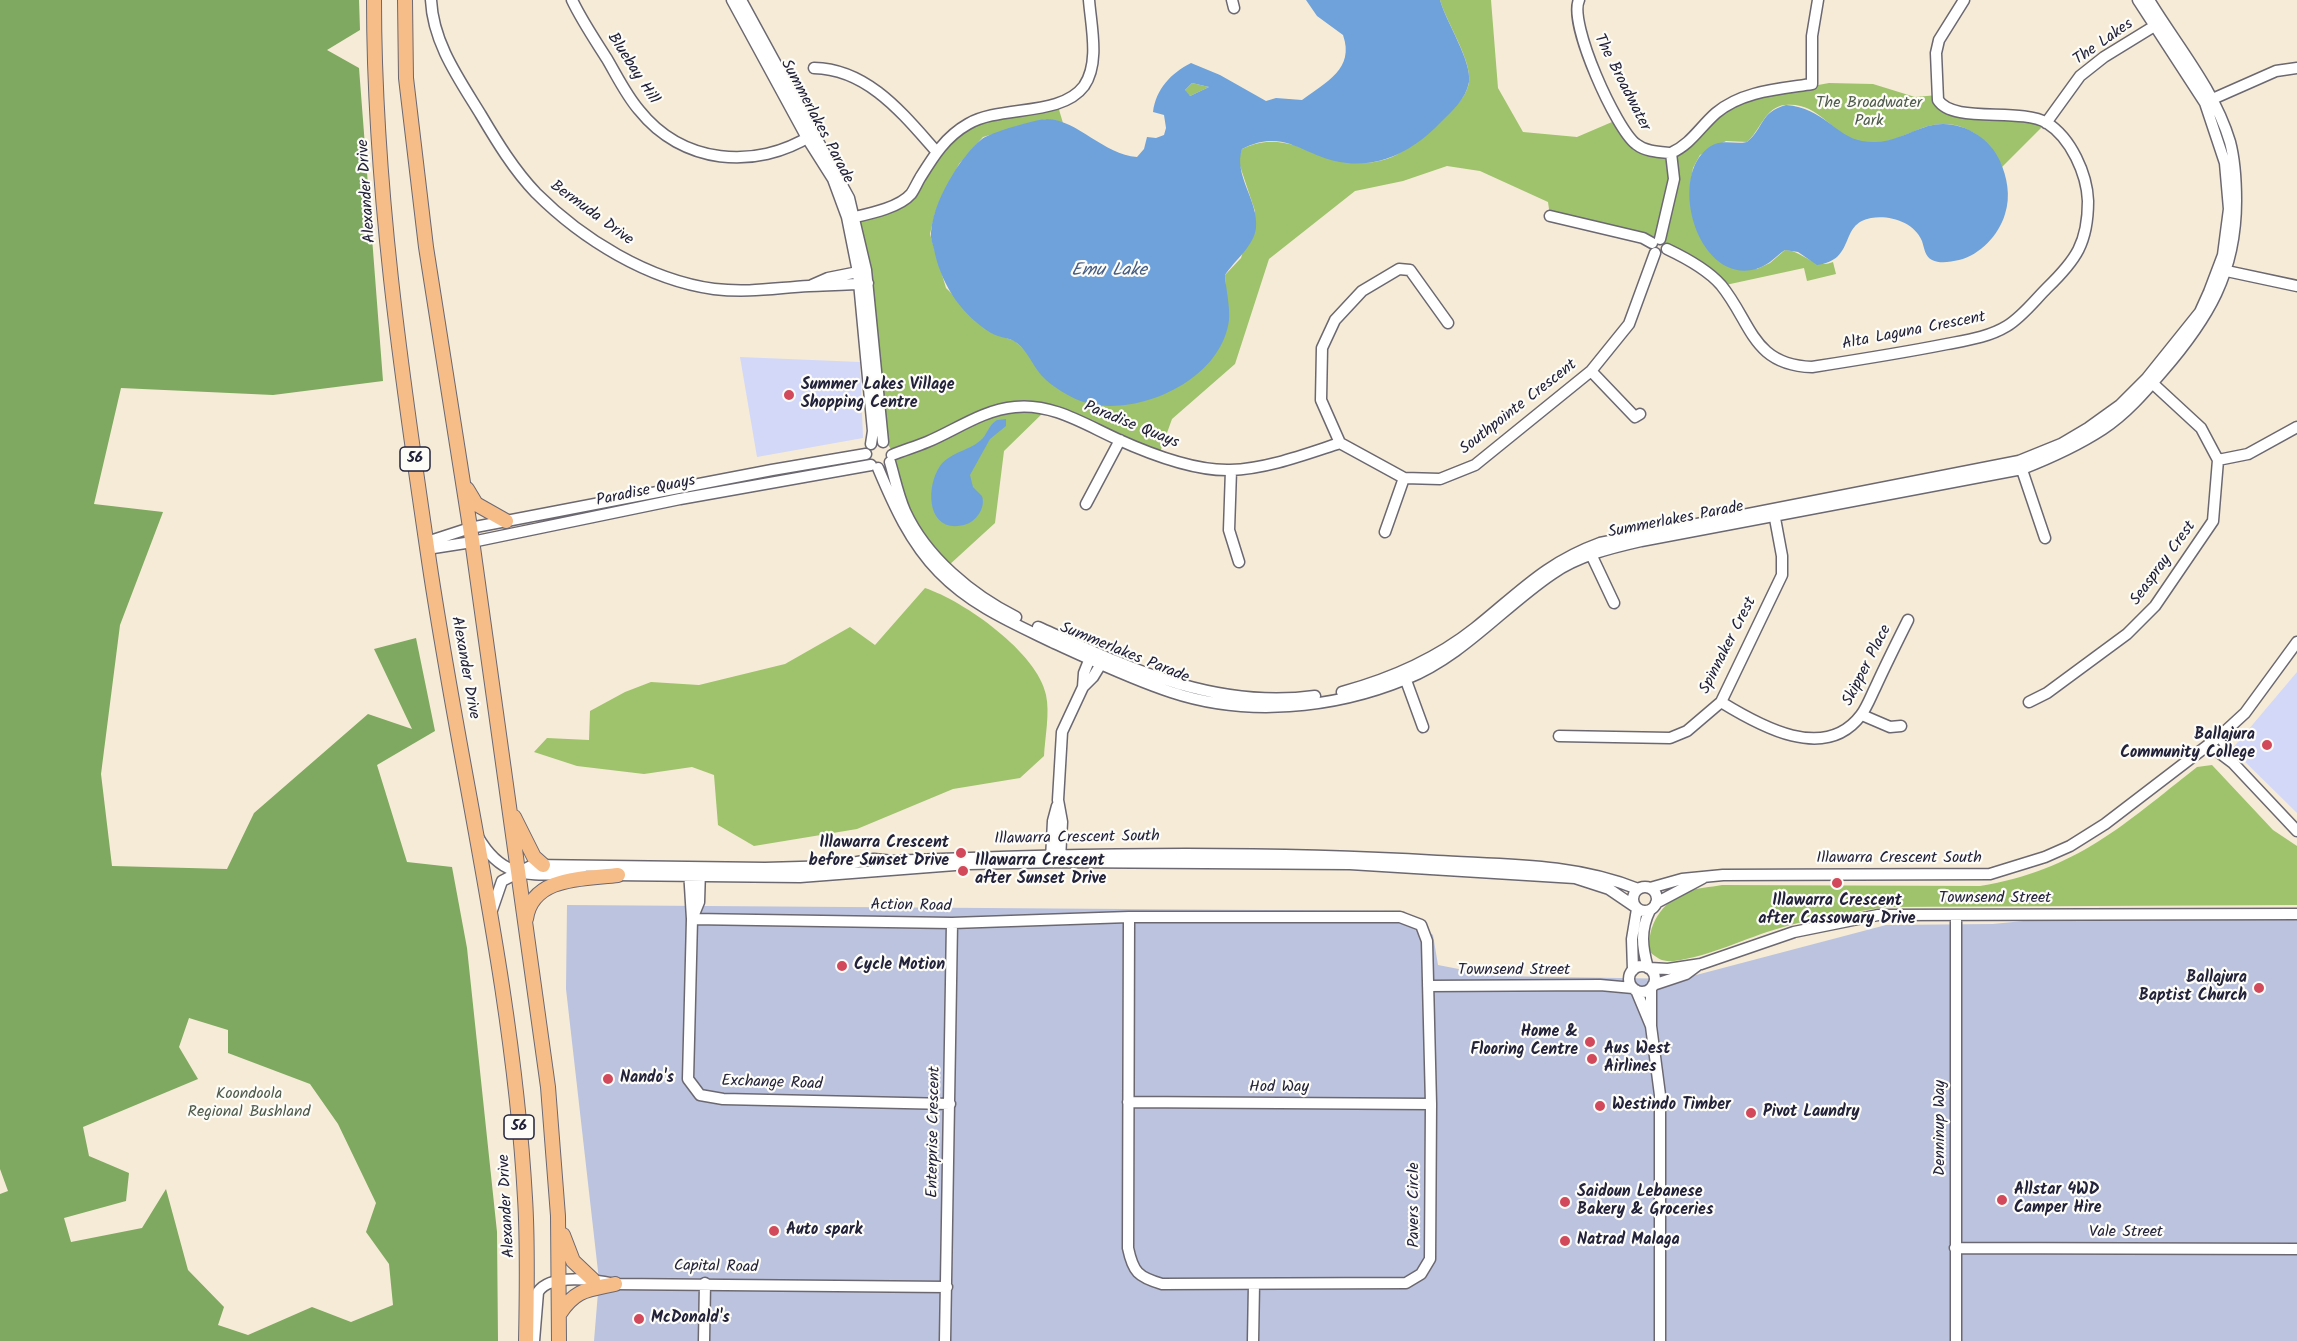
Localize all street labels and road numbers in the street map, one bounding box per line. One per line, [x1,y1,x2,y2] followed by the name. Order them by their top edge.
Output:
[2070,15,2138,71] street label: The Lakes
[602,30,662,108] street label: Bluebay Hill
[1588,31,1654,135] street label: The Broadwater
[775,57,857,187] street label: Summerlakes Parade
[355,138,381,244] street label: Alexander Drive
[546,177,636,251] street label: Bermuda Drive
[1841,309,1987,355] street label: Alta Laguna Crescent
[1457,356,1581,460] street label: Southpointe Crescent
[1081,398,1181,454] street label: Paradise Quays
[400,447,430,471] road number: 56
[595,472,697,512] street label: Paradise Quays
[1607,498,1745,544] street label: Summerlakes Parade
[2127,518,2201,610] street label: Seaspray Crest
[1696,594,1762,698] street label: Spinnaker Crest
[446,615,482,721] street label: Alexander Drive
[1057,619,1191,689] street label: Summerlakes Parade
[1839,622,1897,710] street label: Skipper Place
[994,828,1160,850] street label: Illawarra Crescent South
[1816,849,1982,869] street label: Illawarra Crescent South
[1939,889,2051,909] street label: Townsend Street
[870,897,952,917] street label: Action Road
[1458,961,1570,981] street label: Townsend Street
[924,1066,946,1198] street label: Enterprise Crescent
[721,1073,823,1095] street label: Exchange Road
[1249,1078,1309,1098] street label: Hod Way
[1931,1080,1951,1176] street label: Denninup Way
[504,1115,534,1139] road number: 56
[496,1154,520,1258] street label: Alexander Drive
[1405,1162,1425,1248] street label: Pavers Circle
[2089,1223,2163,1243] street label: Vale Street
[674,1258,758,1278] street label: Capital Road

